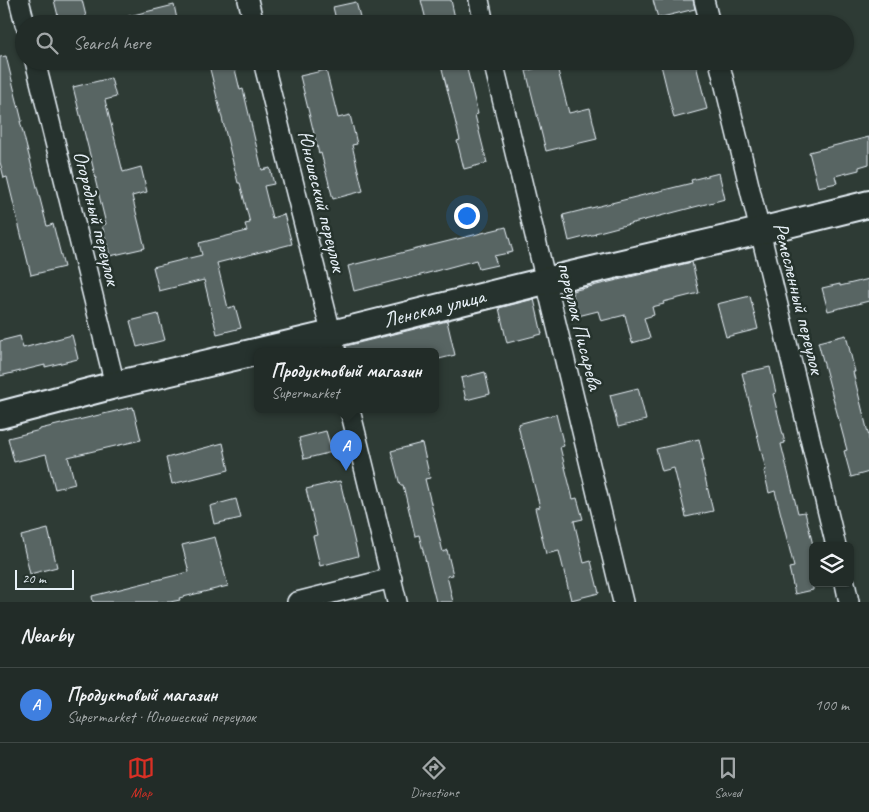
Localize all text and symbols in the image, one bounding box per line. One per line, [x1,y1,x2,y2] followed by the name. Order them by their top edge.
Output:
[15,15,854,70] search box
[33,29,61,57] icon: search
[73,31,150,55] text: Search here
[292,128,353,276] street label: Юношеский переулок
[68,148,127,290] street label: Огородный переулок
[454,203,480,229] your location
[768,220,831,379] street label: Ремесленный переулок
[552,259,609,394] street label: переулок Писарева
[380,282,490,333] street label: Ленская улица
[254,348,439,413] popup
[271,359,422,383] text: Продуктовый магазин
[271,383,339,403] text: Supermarket
[330,430,362,471] pin: A
[809,542,854,587] map controls
[809,542,854,587] button: layers
[15,567,74,590] scale bar
[22,570,46,587] text: 20 m
[20,622,73,648] text: Nearby
[67,683,218,707] text: Продуктовый магазин
[32,695,40,715] text: A
[815,695,849,715] text: 100 m
[67,707,256,727] text: Supermarket · Юношеский переулок
[127,754,155,801] tab: Map
[410,754,459,801] tab: Directions
[714,754,742,801] tab: Saved

